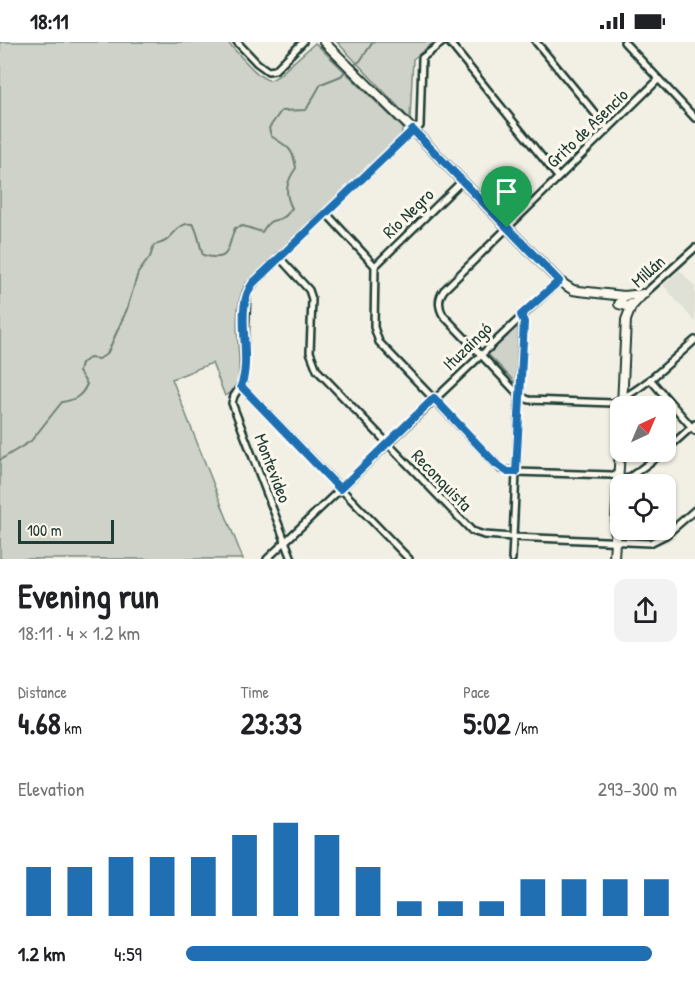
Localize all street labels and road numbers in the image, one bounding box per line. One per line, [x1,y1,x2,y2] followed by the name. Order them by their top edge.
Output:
[541,83,633,173] street label: Grito de Asencio
[377,182,439,244] street label: Río Negro
[626,249,670,293] street label: Millán
[437,316,497,376] street label: Ituzaingó
[248,430,298,506] street label: Montevideo
[406,443,478,517] street label: Reconquista

